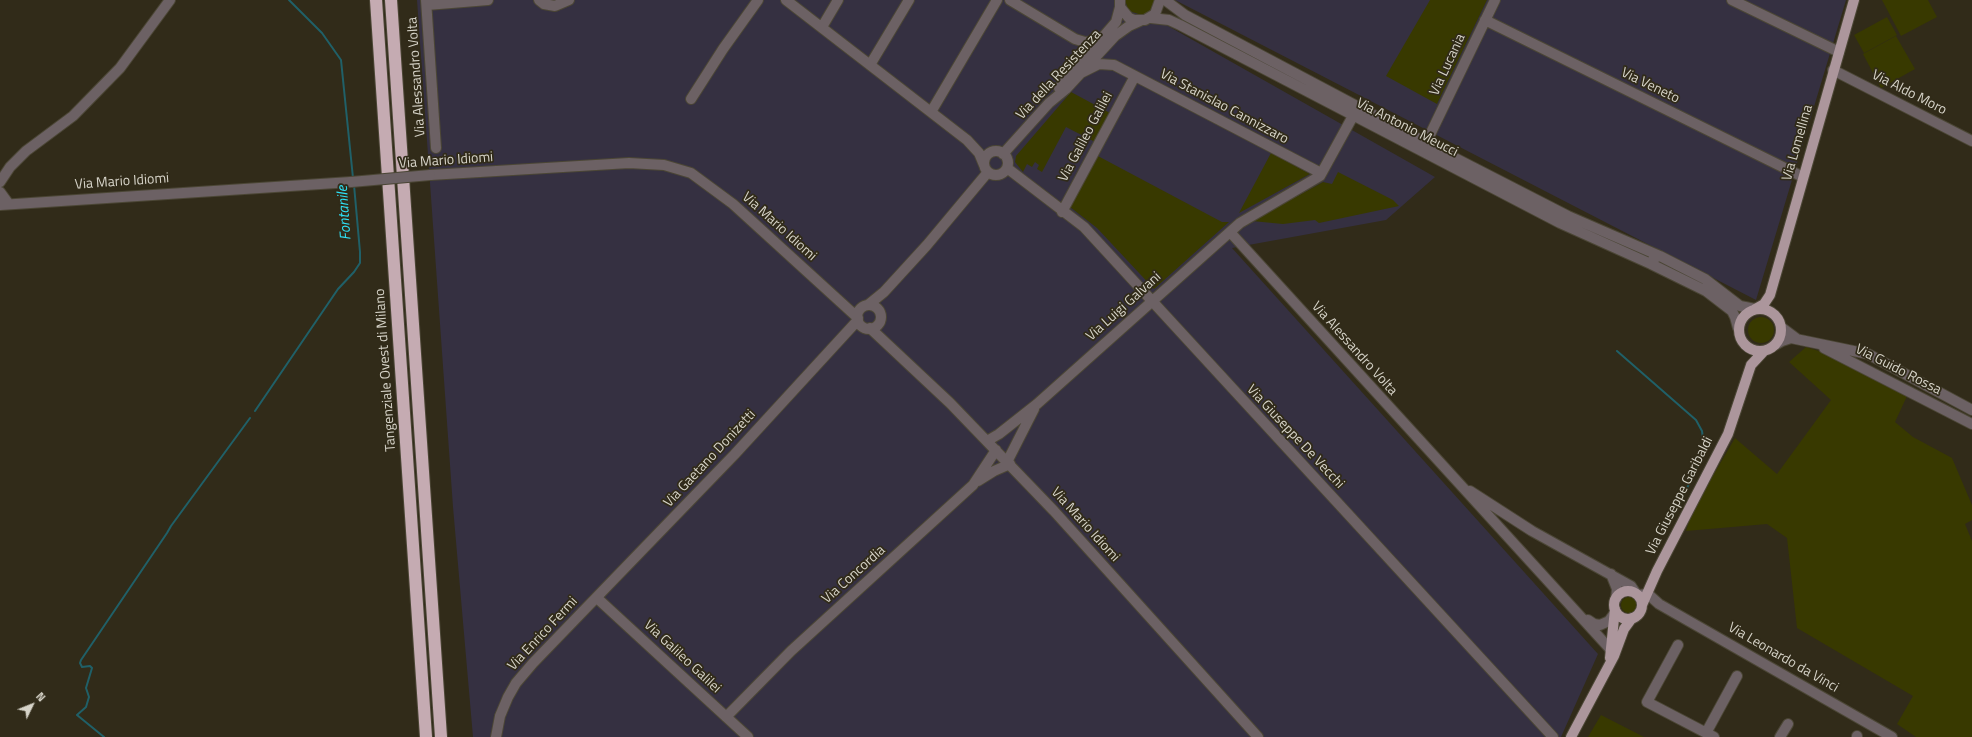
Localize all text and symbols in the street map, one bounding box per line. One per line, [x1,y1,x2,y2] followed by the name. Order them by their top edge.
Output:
[404,16,430,138] street label: Via Alessandro Volta
[1013,27,1105,123] street label: Via della Resistenza
[1426,31,1470,99] street label: Via Lucania
[1618,65,1682,107] street label: Via Veneto
[1157,66,1291,148] street label: Via Stanislao Cannizzaro
[1869,67,1949,119] street label: Via Aldo Moro
[1055,89,1117,185] street label: Via Galileo Galilei
[1353,95,1461,161] street label: Via Antonio Meucci
[1779,103,1817,183] street label: Via Lomellina
[398,149,494,173] street label: Via Mario Idiomi
[74,170,170,194] street label: Via Mario Idiomi
[334,185,356,241] water label: Fontanile
[738,189,820,265] street label: Via Mario Idiomi
[1083,269,1165,345] street label: Via Luigi Galvani
[372,288,400,452] street label: Tangenziale Ovest di Milano
[1307,299,1401,399] street label: Via Alessandro Volta
[1852,341,1944,399] street label: Via Guido Rossa
[1243,382,1347,492] street label: Via Giuseppe De Vecchi
[660,407,760,511] street label: Via Gaetano Donizetti
[1643,434,1717,558] street label: Via Giuseppe Garibaldi
[1047,484,1123,566] street label: Via Mario Idiomi
[819,542,889,608] street label: Via Concordia
[505,594,581,674] street label: Via Enrico Fermi
[640,617,724,697] street label: Via Galileo Galilei
[1725,620,1841,696] street label: Via Leonardo da Vinci
[12,685,52,725] north arrow
[32,689,49,705] text: N

